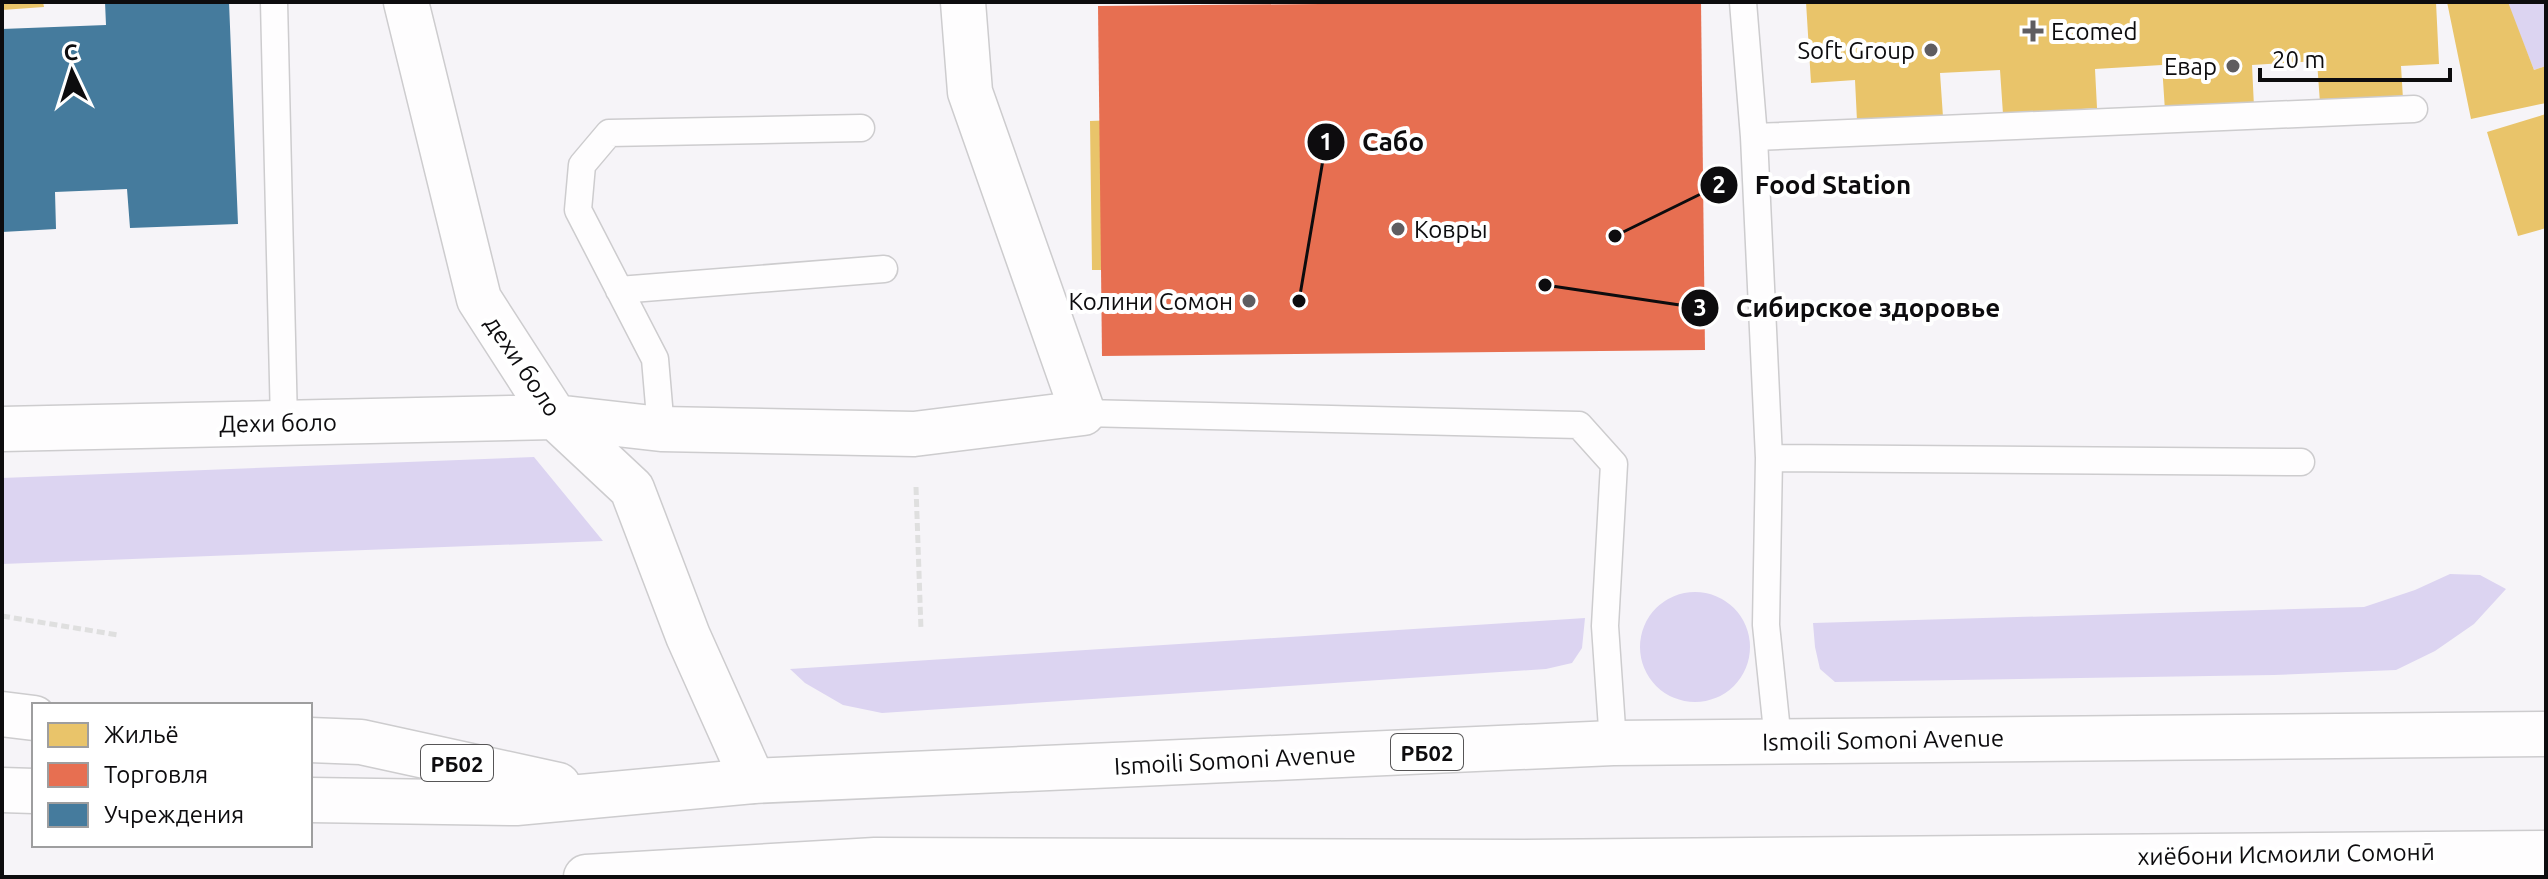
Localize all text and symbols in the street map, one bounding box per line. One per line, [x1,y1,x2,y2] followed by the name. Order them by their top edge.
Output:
[2051,18,2138,45] place label: Ecomed
[2022,20,2044,42] marker: Ecomed
[32,32,112,112] north arrow
[2260,32,2450,82] scale bar
[1798,37,1915,64] place label: Soft Group
[63,39,78,65] text: С
[1922,41,1940,59] marker: Soft Group
[2272,46,2325,73] text: 20 m
[2164,53,2217,80] place label: Евар
[2224,57,2242,75] marker: Евар
[1306,117,1440,167] callout: Сабо
[1362,127,1424,156] text: Сабо
[1319,128,1333,155] text: 1
[1699,160,1927,210] callout: Food Station
[1755,170,1911,199] text: Food Station
[1712,171,1726,198] text: 2
[1414,216,1488,243] place label: Ковры
[1389,220,1407,238] marker: Ковры
[1680,283,2016,333] callout: Сибирское здоровье
[1068,288,1233,315] place label: Колини Сомон
[1240,292,1258,310] marker: Колини Сомон
[1736,293,2000,322] text: Сибирское здоровье
[1693,294,1707,321] text: 3
[480,311,566,421] street label: дехи боло
[219,408,337,438] street label: Дехи боло
[32,703,312,847] legend
[104,721,179,748] text: Жильё
[1762,724,2004,756] street label: Ismoili Somoni Avenue
[1391,734,1463,770] road number: РБ02
[1113,740,1357,780] street label: Ismoili Somoni Avenue
[421,745,493,781] road number: РБ02
[104,761,208,788] text: Торговля
[104,801,244,828] text: Учреждения
[2137,838,2435,870] street label: хиёбони Исмоили Сомонӣ

